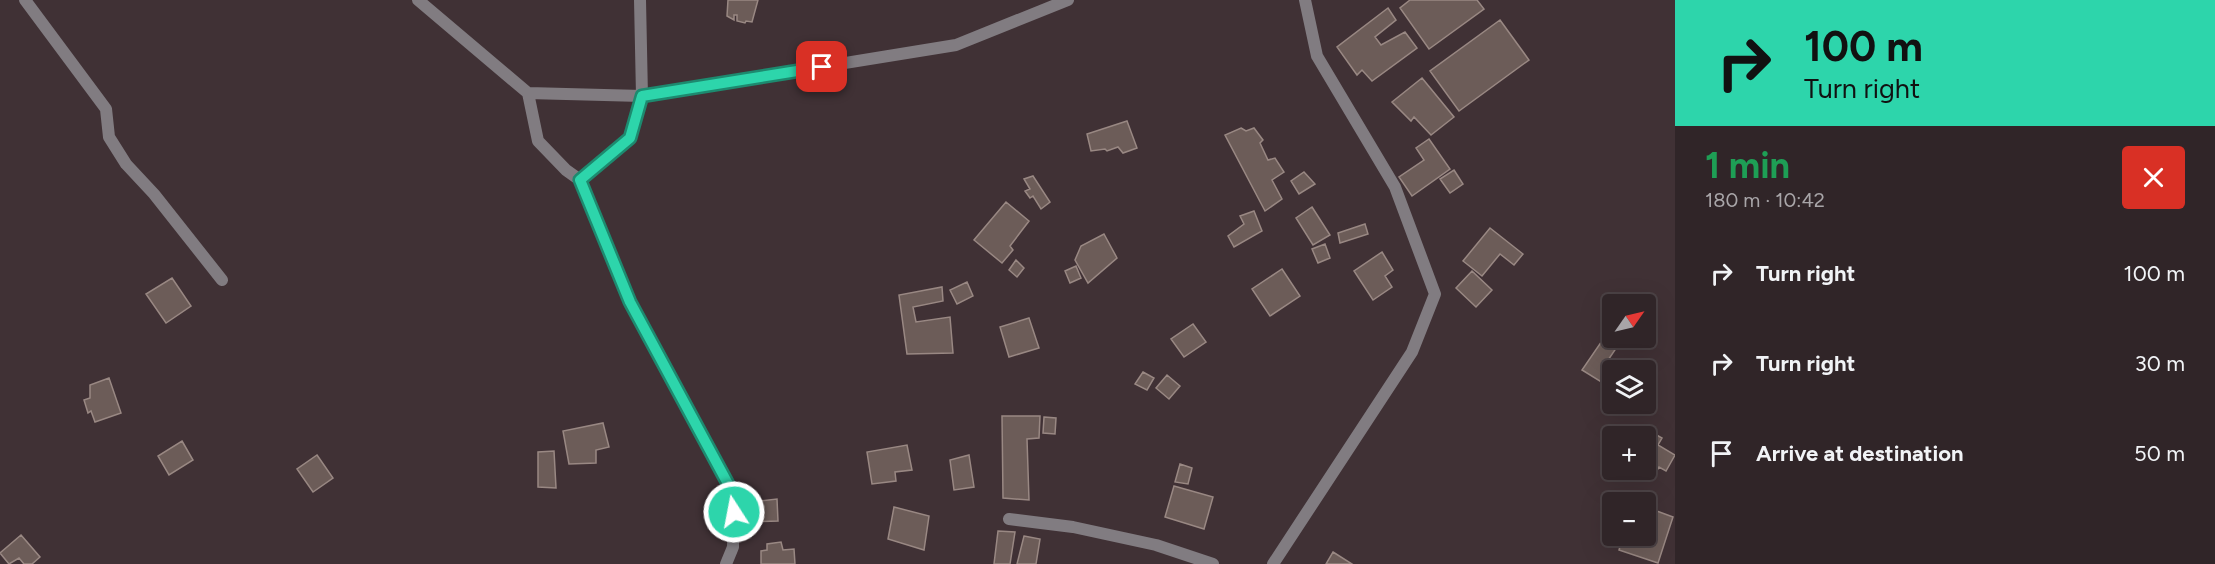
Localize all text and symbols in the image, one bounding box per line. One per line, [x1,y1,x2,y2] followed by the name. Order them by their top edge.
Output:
[1804,21,1923,72] text: 100 m
[1705,24,1783,102] icon: right
[796,41,847,92] pin
[805,50,838,83] icon: arrive
[1804,72,1920,105] text: Turn right
[1705,144,1790,187] text: 1 min
[2122,146,2185,209] button: close
[1705,188,1825,212] text: 180 m · 10:42
[1705,257,1738,290] icon: right
[1756,260,1855,287] text: Turn right
[2124,260,2185,287] text: 100 m
[1602,294,1656,348] north arrow
[1602,294,1656,546] map controls
[1705,347,1738,380] icon: right
[1756,350,1855,377] text: Turn right
[2135,350,2185,377] text: 30 m
[1602,360,1656,414] button: layers
[1602,426,1656,480] button: +
[1705,437,1738,470] icon: arrive
[1756,440,1964,467] text: Arrive at destination
[2134,440,2185,467] text: 50 m
[702,480,766,544] position arrow
[1602,492,1656,546] button: −

